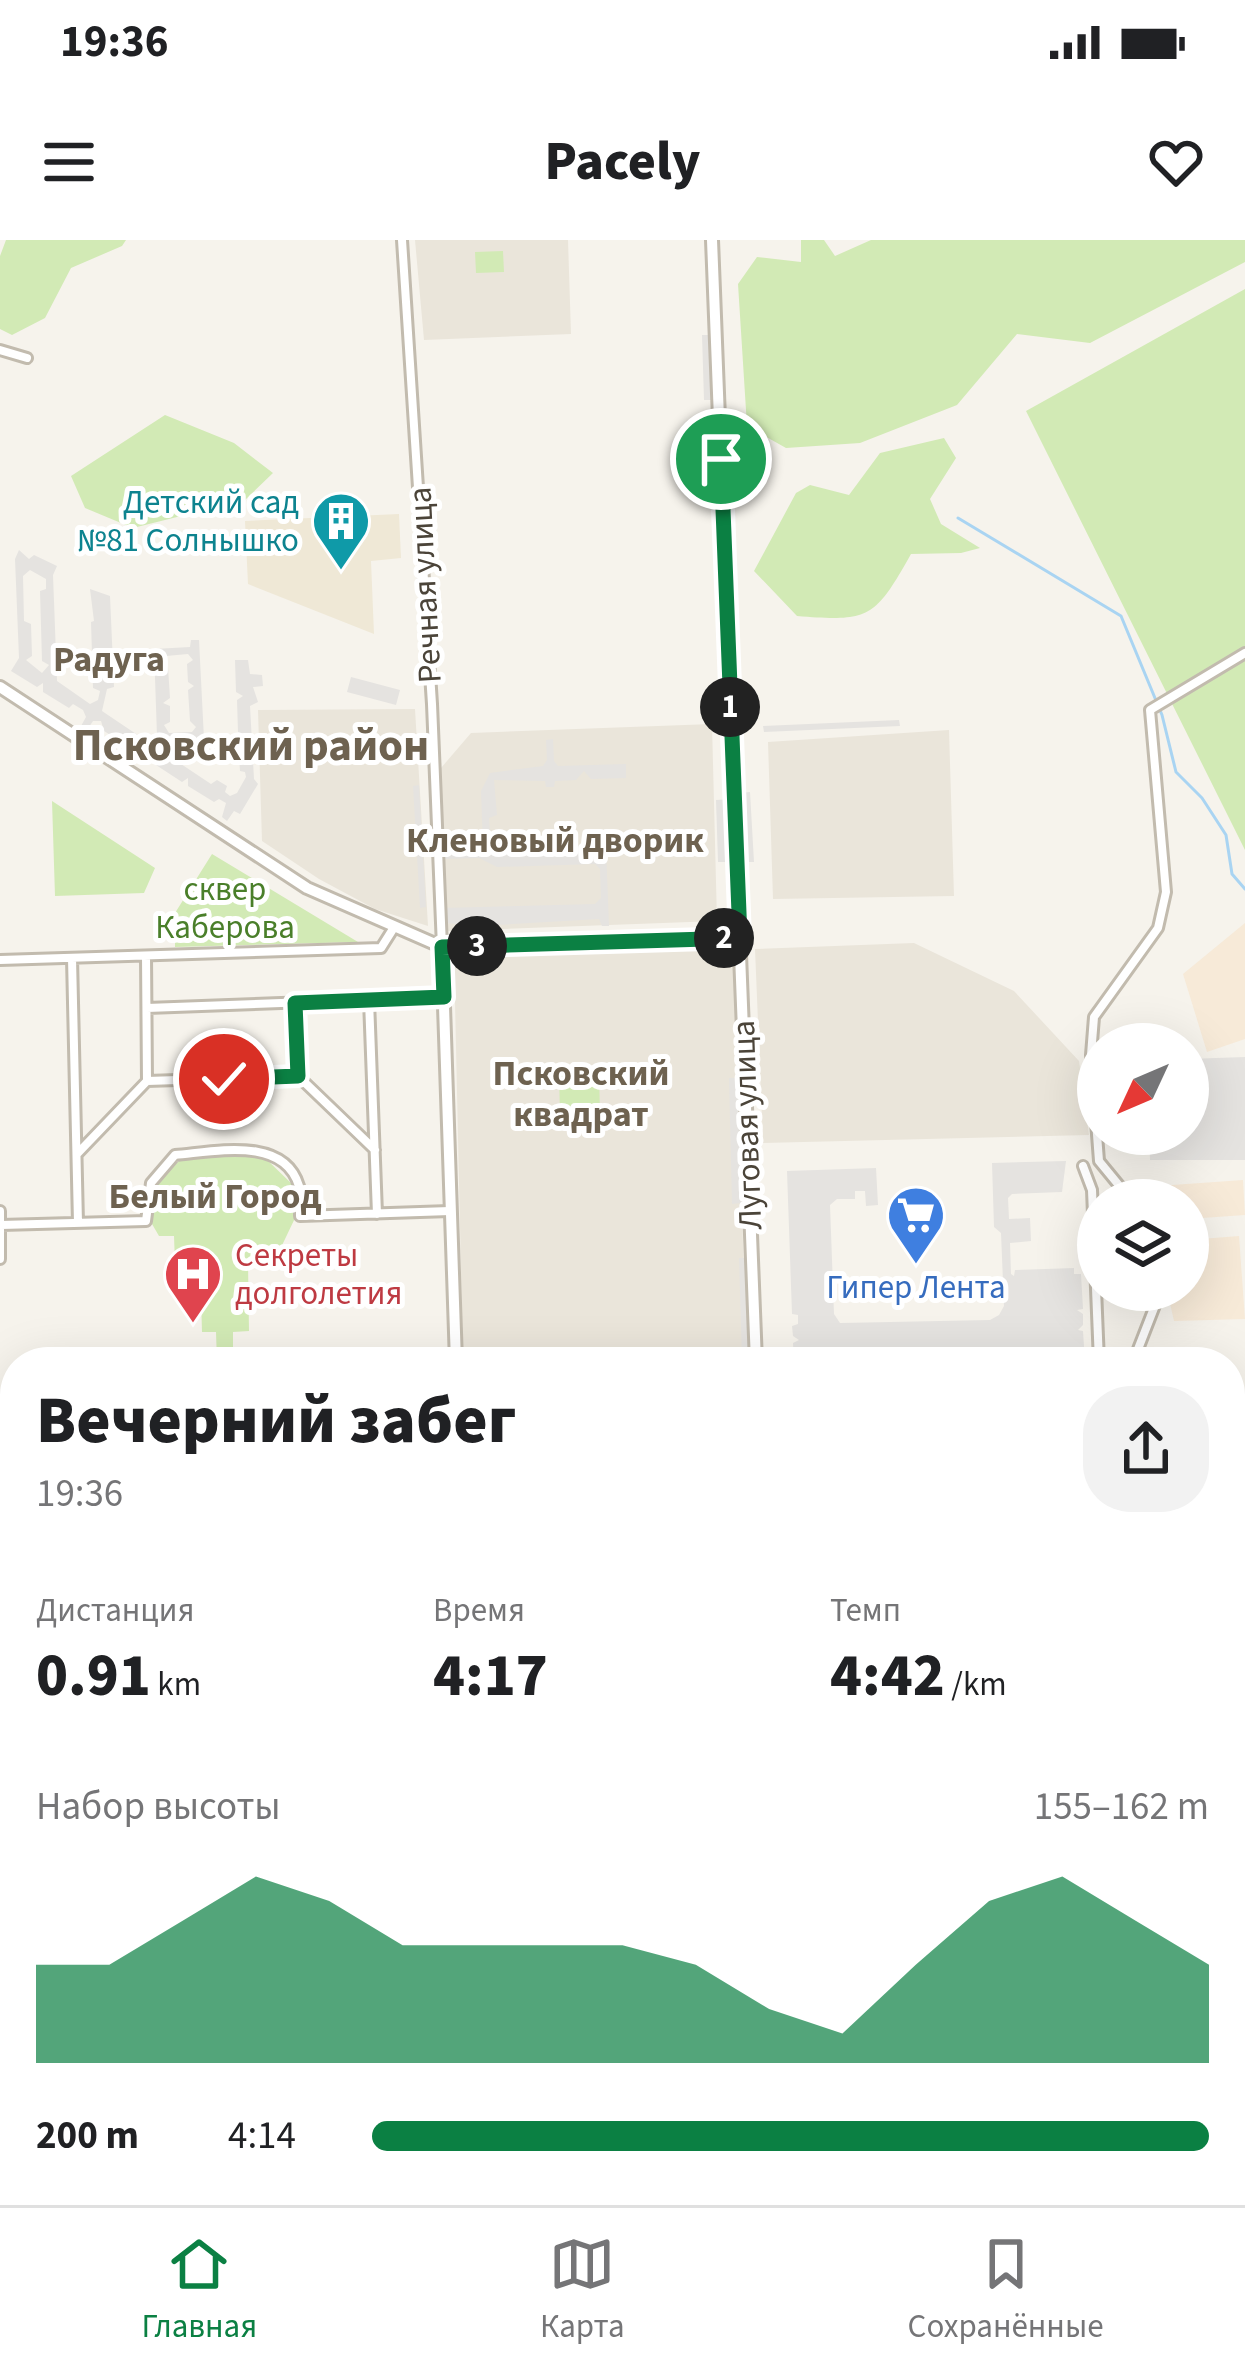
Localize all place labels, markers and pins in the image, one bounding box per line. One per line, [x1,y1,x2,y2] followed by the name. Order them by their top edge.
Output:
[670,408,772,510] pin
[77,479,299,564] place label: Детский сад №81 Солнышко
[310,490,372,572] building icon: Детский сад №81 Солнышко
[700,677,760,737] pin: 1
[694,908,754,968] pin: 2
[447,916,507,976] pin: 3
[173,1028,275,1130] pin
[885,1184,947,1266] supermarket icon: Гипер Лента
[235,1232,402,1317] place label: Секреты долголетия
[162,1243,224,1325] hospital icon: Секреты долголетия
[826,1264,1006,1311] place label: Гипер Лента

